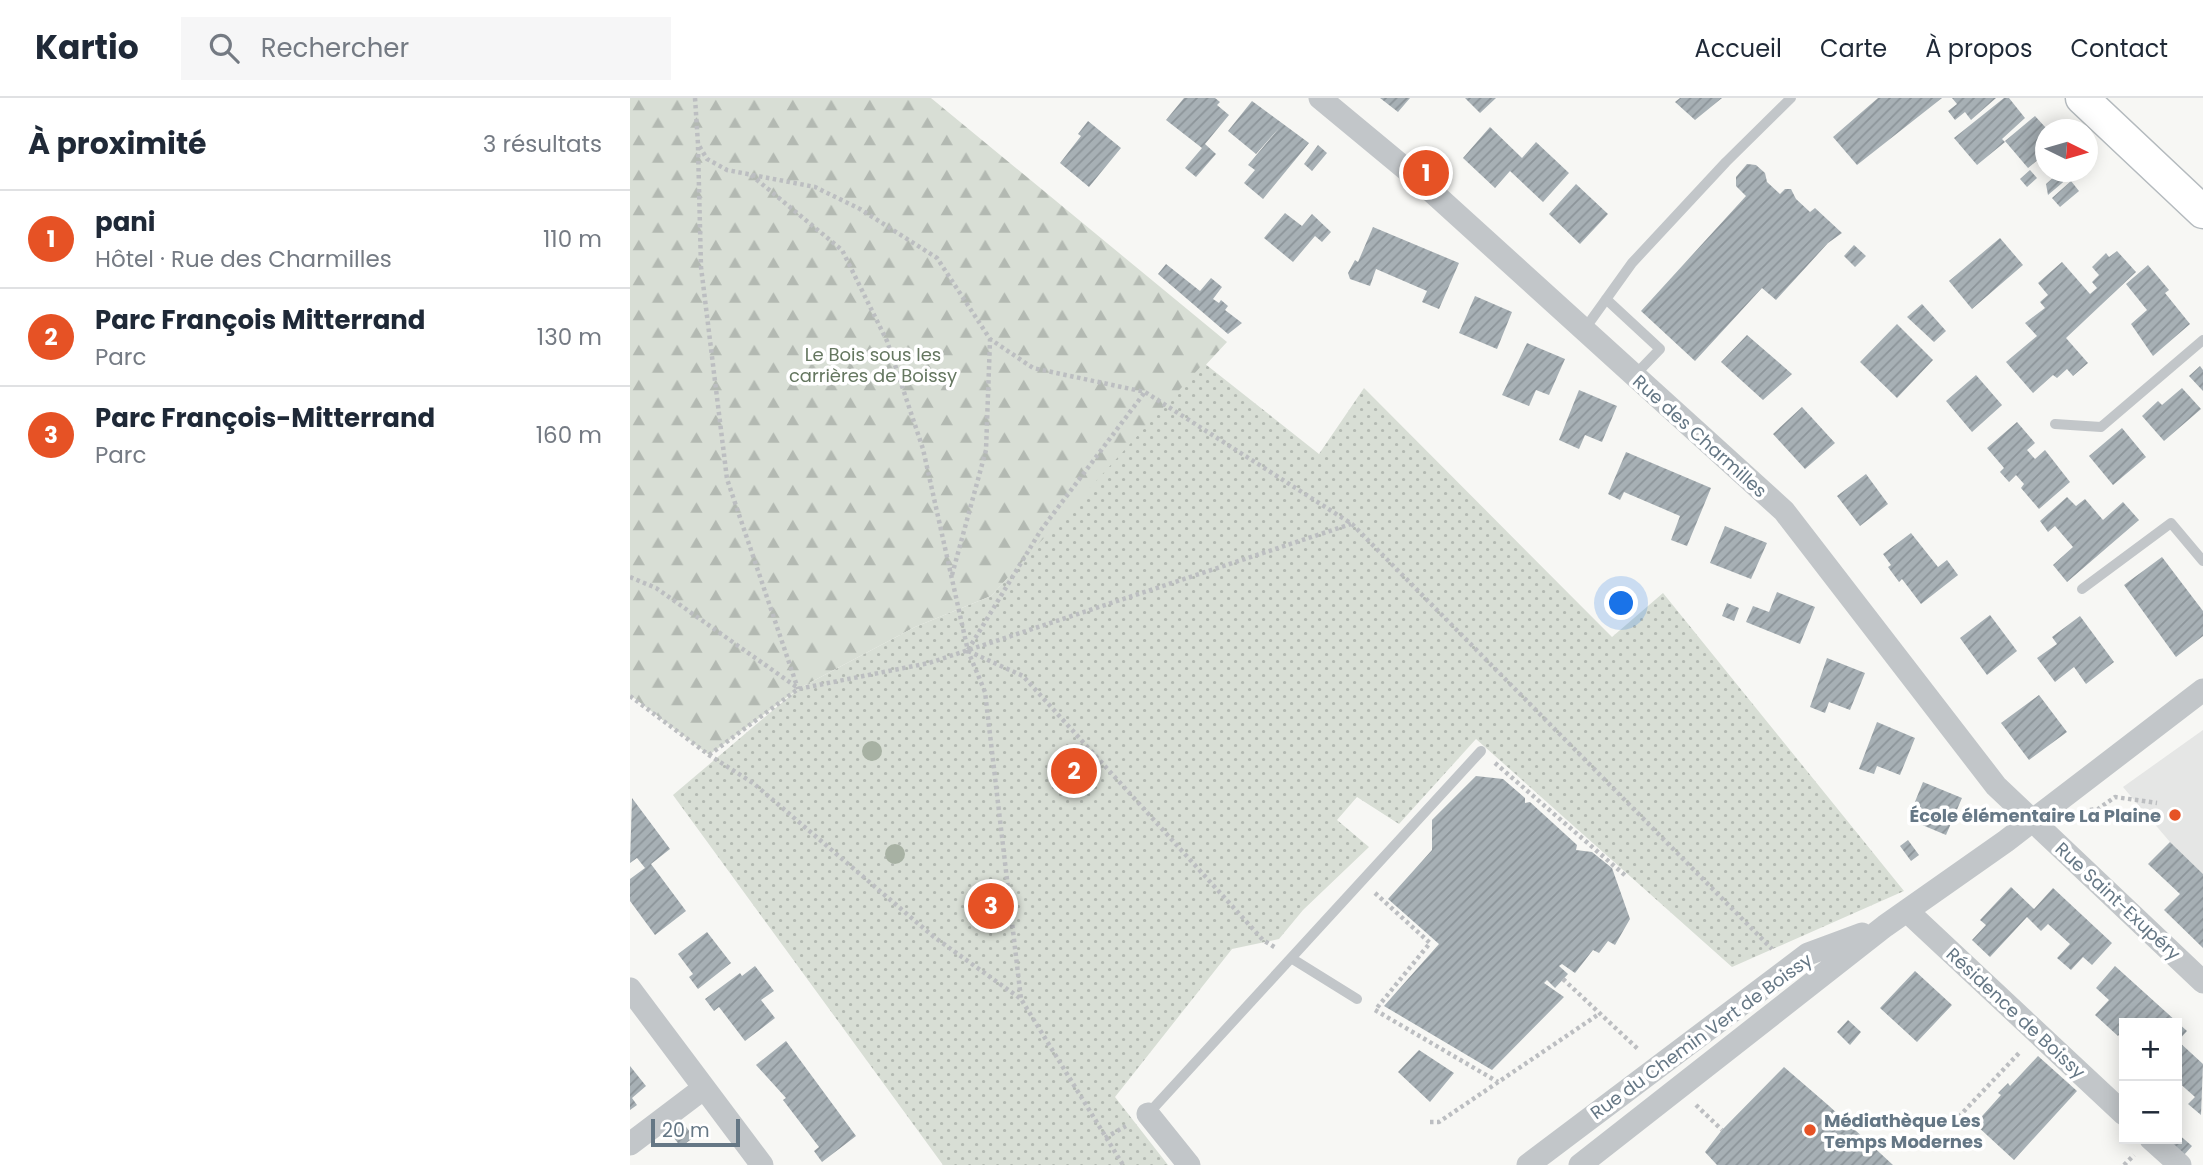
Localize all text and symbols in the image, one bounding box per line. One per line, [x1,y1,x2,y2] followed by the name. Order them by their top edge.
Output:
[181,17,671,80] search box
[35,24,139,71] text: Kartio
[205,29,243,67] icon: search
[261,30,409,66] text: Rechercher
[1695,32,1782,65] text: Accueil
[1820,32,1887,65] text: Carte
[1925,32,2032,65] text: À propos
[2070,32,2168,65] text: Contact
[2035,119,2098,182] north arrow
[28,122,207,165] text: À proximité
[483,128,602,160] text: 3 résultats
[1403,147,1449,199] pin: 1
[95,204,156,240] text: pani
[47,223,55,255] text: 1
[543,223,602,255] text: 110 m
[95,243,392,275] text: Hôtel · Rue des Charmilles
[95,302,426,338] text: Parc François Mitterrand
[44,321,58,353] text: 2
[537,321,602,353] text: 130 m
[95,341,146,373] text: Parc
[789,342,957,388] park label: Le Bois sous les carrières de Boissy
[1627,369,1773,503] street label: Rue des Charmilles
[95,400,435,436] text: Parc François-Mitterrand
[44,419,58,451] text: 3
[536,419,602,451] text: 160 m
[95,439,146,471] text: Parc
[1604,586,1638,620] your location
[1051,745,1097,797] pin: 2
[1910,803,2161,828] place label: École élémentaire La Plaine
[2167,807,2183,823] marker: École élémentaire La Plaine
[2050,836,2186,966] street label: Rue Saint-Exupéry
[968,880,1014,932] pin: 3
[1941,942,2091,1084] street label: Résidence de Boissy
[1585,947,1817,1125] street label: Rue du Chemin Vert de Boissy
[2119,1018,2182,1144] map controls
[2119,1018,2182,1081] button: +
[2119,1081,2182,1144] button: −
[1824,1108,1983,1154] place label: Médiathèque Les Temps Modernes
[651,1116,740,1148] scale bar
[662,1117,710,1144] text: 20 m
[1802,1122,1818,1138] marker: Médiathèque Les Temps Modernes

